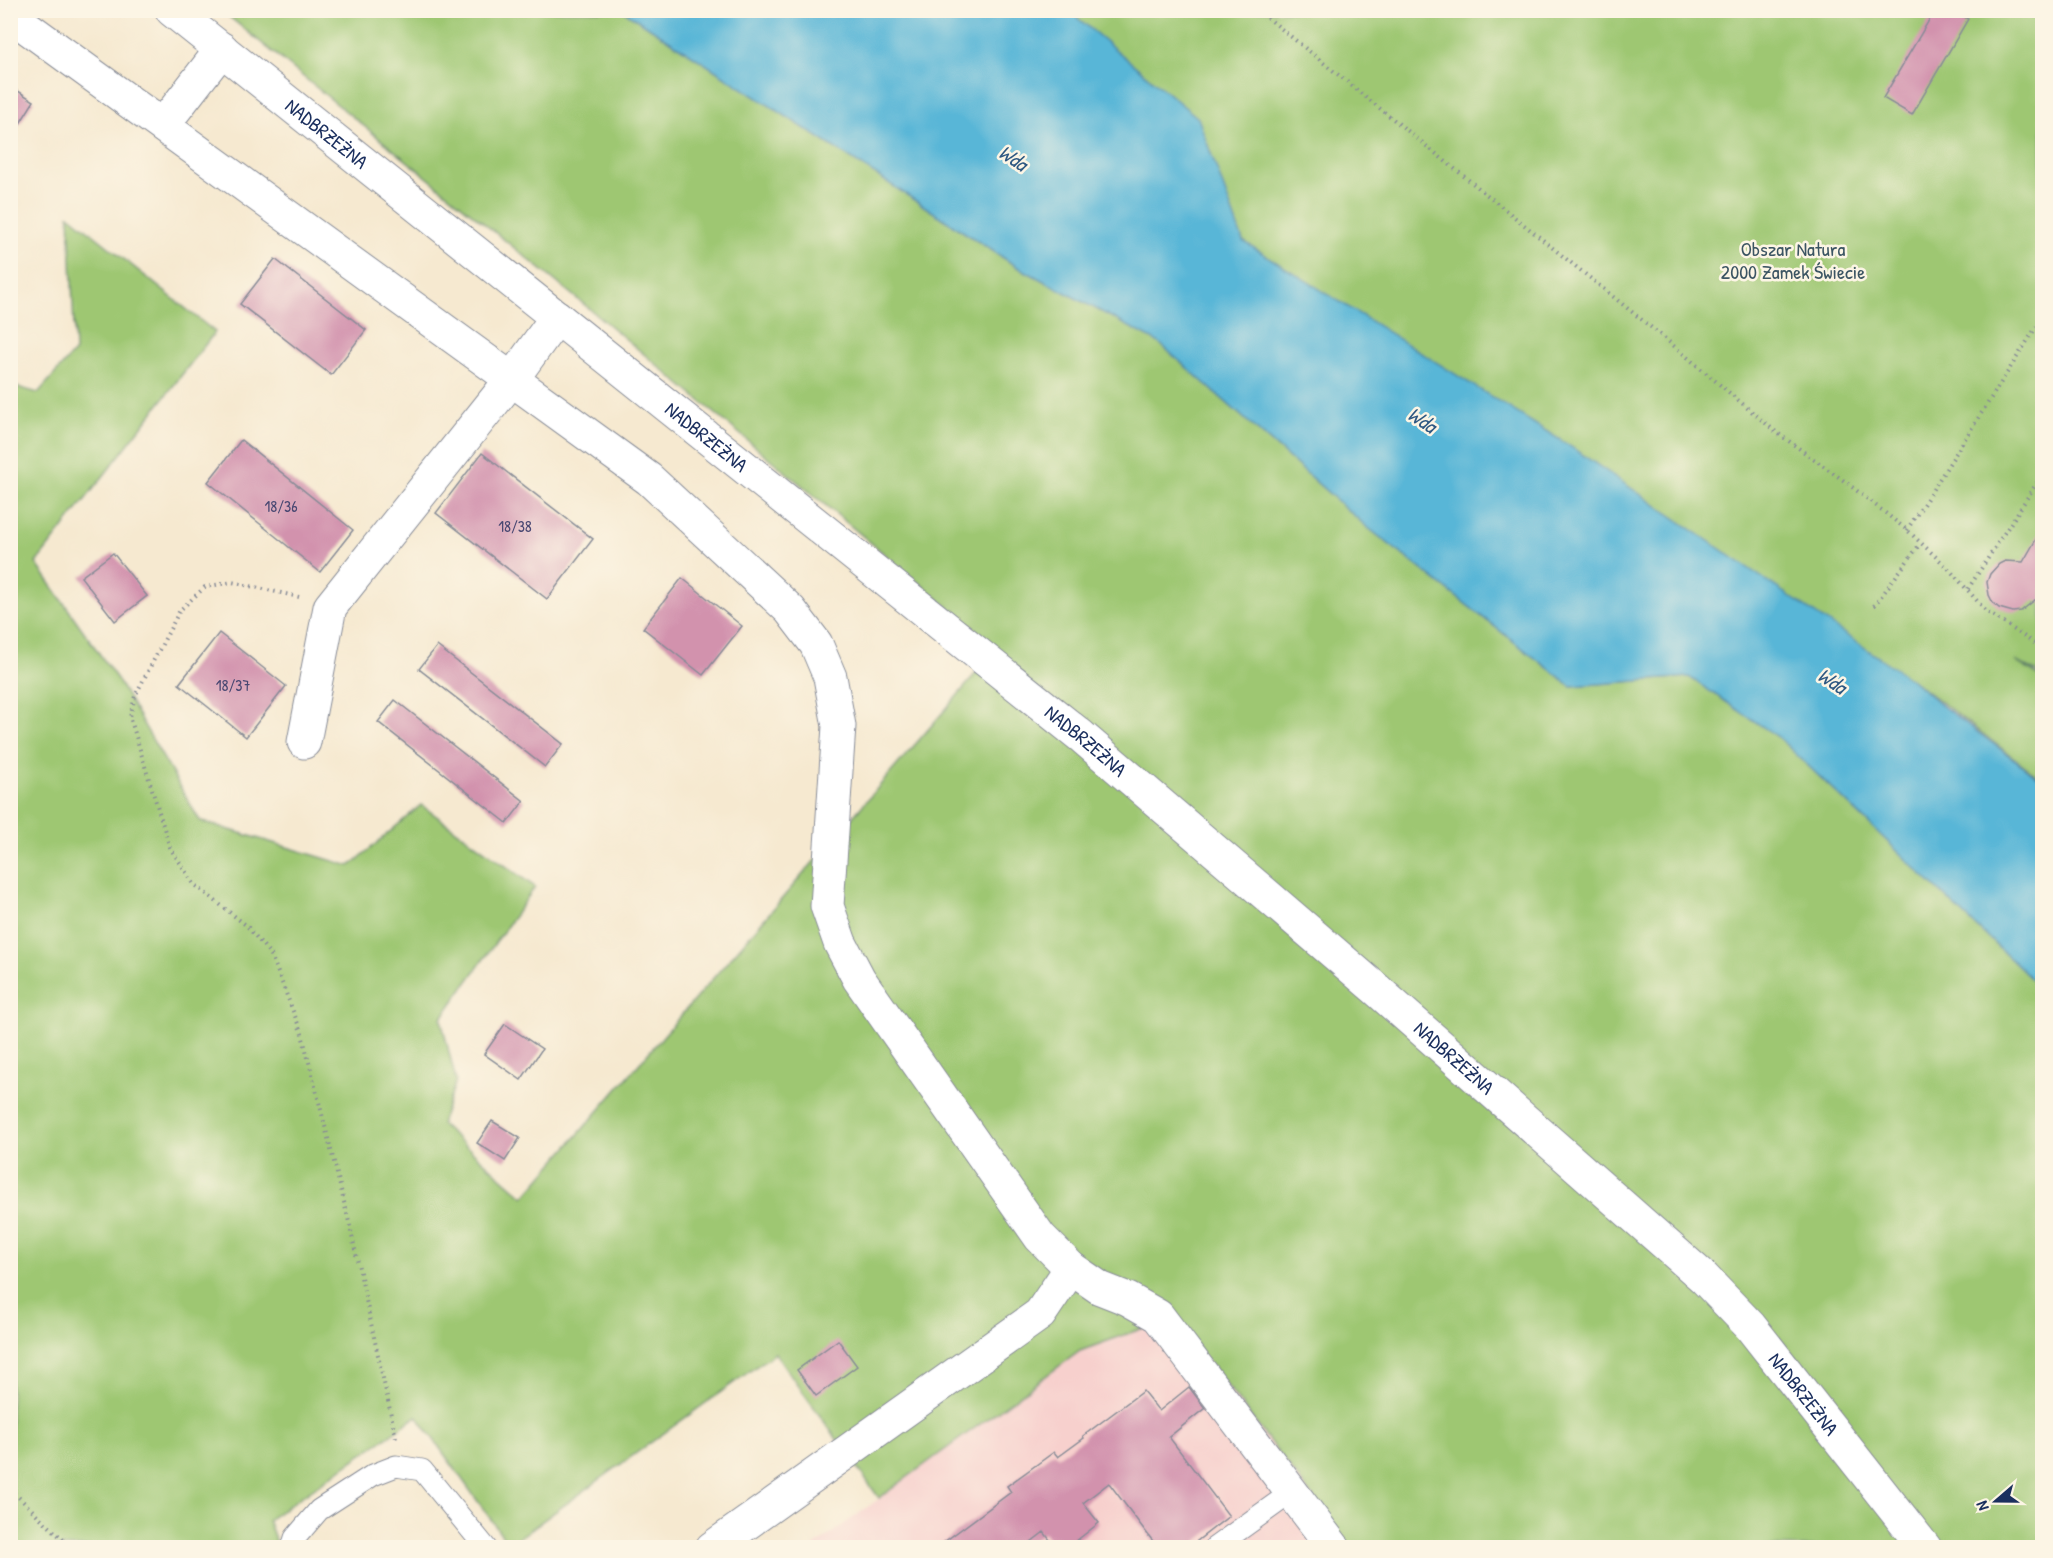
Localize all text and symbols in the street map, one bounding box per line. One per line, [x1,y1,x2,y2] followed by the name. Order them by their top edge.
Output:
[280,92,374,175] street label: NADBRZEŻNA
[993,137,1036,179] water label: Wda
[1721,235,1865,285] park label: Obszar Natura 2000 Zamek Świecie
[660,395,754,478] street label: NADBRZEŻNA
[1402,399,1445,441] water label: Wda
[264,495,298,517] house number: 18/36
[498,515,532,537] house number: 18/38
[1812,660,1855,702] water label: Wda
[216,674,250,696] house number: 18/37
[1040,698,1133,782] street label: NADBRZEŻNA
[1408,1015,1501,1100] street label: NADBRZEŻNA
[1763,1346,1845,1441] street label: NADBRZEŻNA
[1966,1471,2026,1531] north arrow
[1970,1498,1994,1514] text: N

